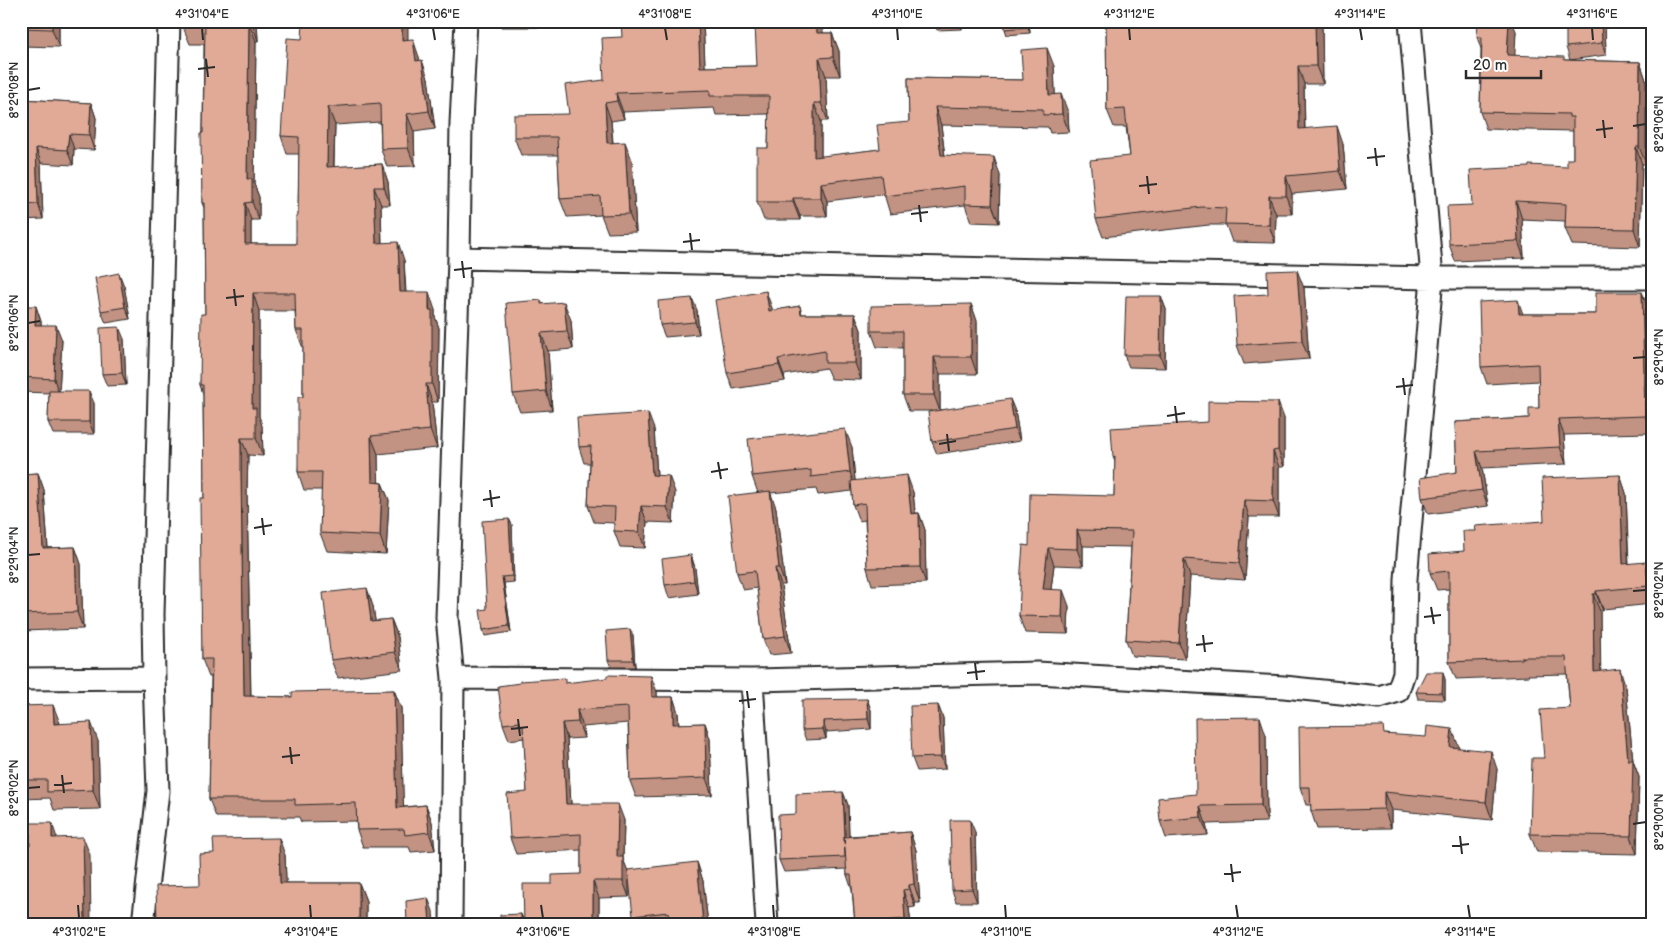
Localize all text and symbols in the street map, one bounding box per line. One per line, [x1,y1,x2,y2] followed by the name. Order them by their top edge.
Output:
[175,7,229,22] text: 4°31'04"E
[406,7,460,22] text: 4°31'06"E
[638,7,692,22] text: 4°31'08"E
[871,7,923,22] text: 4°31'10"E
[1103,7,1155,22] text: 4°31'12"E
[1334,7,1386,22] text: 4°31'14"E
[1566,7,1618,22] text: 4°31'16"E
[1466,48,1540,80] scale bar
[1473,56,1507,75] text: 20 m
[7,62,22,118] text: 8°29'08"N
[1652,95,1667,153] text: 8°29'06"N
[7,294,22,352] text: 8°29'06"N
[1652,328,1667,386] text: 8°29'04"N
[7,526,22,584] text: 8°29'04"N
[1652,562,1667,618] text: 8°29'02"N
[7,760,22,816] text: 8°29'02"N
[1652,794,1667,850] text: 8°29'00"N
[52,925,106,940] text: 4°31'02"E
[284,925,338,940] text: 4°31'04"E
[516,925,570,940] text: 4°31'06"E
[747,925,801,940] text: 4°31'08"E
[980,925,1032,940] text: 4°31'10"E
[1212,925,1264,940] text: 4°31'12"E
[1444,925,1496,940] text: 4°31'14"E

